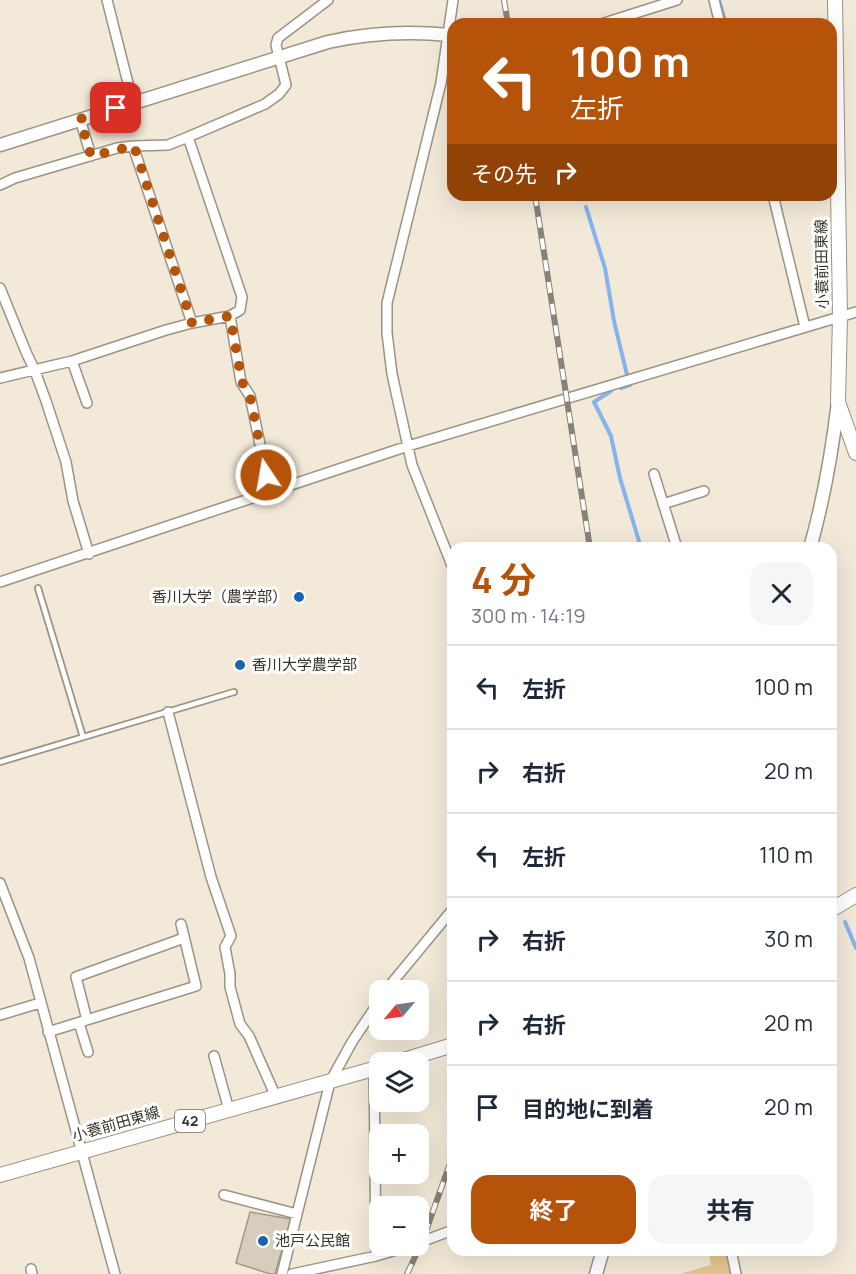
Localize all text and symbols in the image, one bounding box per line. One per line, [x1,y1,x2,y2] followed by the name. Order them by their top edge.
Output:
[570,32,690,90] text: 100 m
[471,42,549,120] icon: left
[90,82,141,133] pin
[570,89,624,126] text: 左折
[99,91,132,124] icon: arrive
[549,156,582,189] icon: right
[471,159,537,189] text: その先
[810,219,833,309] street label: 小蓑前田東線
[234,443,298,507] position arrow
[471,555,536,604] text: 4 分
[750,562,813,625] button: close
[152,586,287,607] place label: 香川大学（農学部）
[292,590,306,604] marker: 香川大学（農学部）
[471,602,586,629] text: 300 m · 14:19
[252,654,357,675] place label: 香川大学農学部
[233,658,247,672] marker: 香川大学農学部
[471,671,504,704] icon: left
[755,672,813,702] text: 100 m
[522,674,566,704] text: 左折
[471,755,504,788] icon: right
[764,756,813,786] text: 20 m
[522,758,566,788] text: 右折
[471,839,504,872] icon: left
[759,840,813,870] text: 110 m
[522,842,566,872] text: 左折
[471,923,504,956] icon: right
[764,924,813,954] text: 30 m
[522,926,566,956] text: 右折
[369,980,429,1040] north arrow
[369,980,429,1256] map controls
[471,1007,504,1040] icon: right
[764,1008,813,1038] text: 20 m
[522,1010,566,1040] text: 右折
[369,1052,429,1112] button: layers
[471,1091,504,1124] icon: arrive
[764,1092,813,1122] text: 20 m
[522,1094,654,1124] text: 目的地に到着
[70,1101,162,1146] street label: 小蓑前田東線
[175,1110,205,1132] road number: 42
[369,1124,429,1184] button: +
[471,1175,636,1244] button: 終了
[648,1175,813,1244] button: 共有
[369,1196,429,1256] button: −
[275,1230,350,1251] place label: 池戸公民館
[256,1234,270,1248] marker: 池戸公民館

